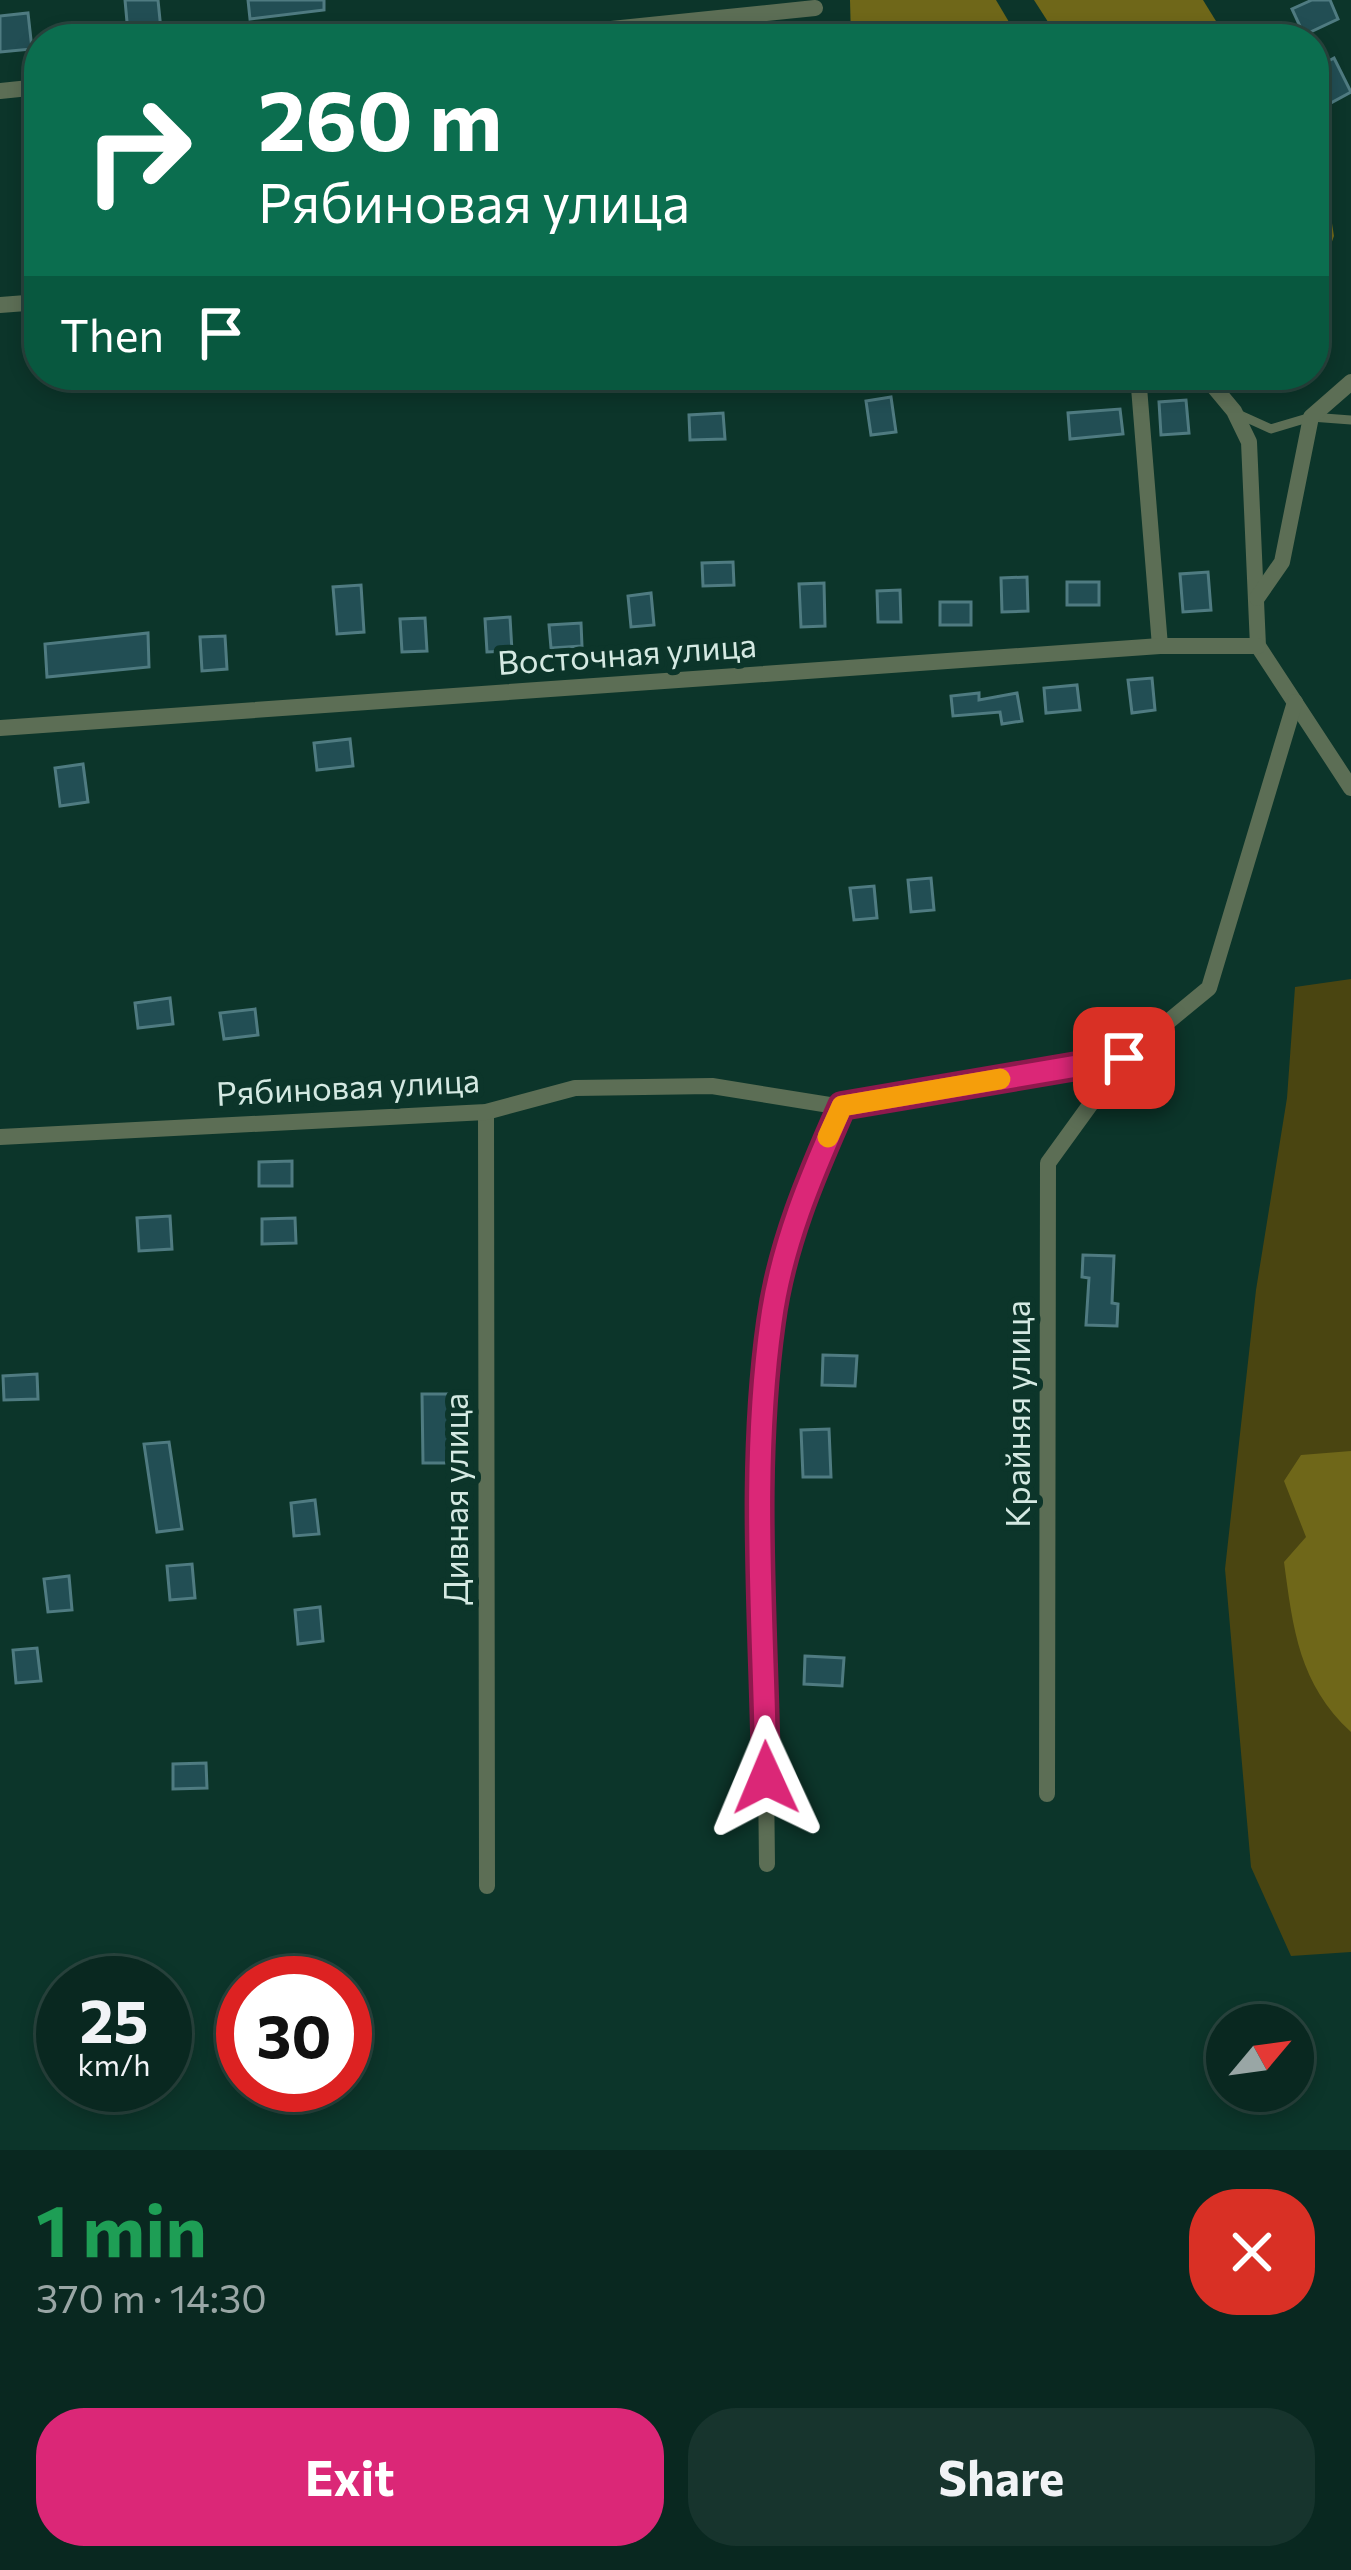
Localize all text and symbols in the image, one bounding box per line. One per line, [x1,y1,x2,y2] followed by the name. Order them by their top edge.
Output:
[258,66,502,168] text: 260 m
[60,72,216,228] icon: right
[258,168,690,234] text: Рябиновая улица
[188,300,254,366] icon: arrive
[60,306,164,361] text: Then
[496,623,758,682] street label: Восточная улица
[1073,1007,1175,1109] pin
[1091,1025,1157,1091] icon: arrive
[215,1058,481,1113] street label: Рябиновая улица
[996,1300,1037,1528] street label: Крайняя улица
[434,1393,475,1605] street label: Дивная улица
[703,1715,829,1841] position arrow
[216,1956,372,2112] speed limit sign: 30
[79,1982,149,2055] text: 25
[1206,2004,1314,2112] north arrow
[1206,2004,1314,2112] map controls
[78,2045,150,2082] text: km/h
[36,2184,207,2272] text: 1 min
[1189,2189,1315,2315] button: close
[36,2273,267,2321] text: 370 m · 14:30
[36,2408,664,2546] button: Exit
[688,2408,1315,2546] button: Share

